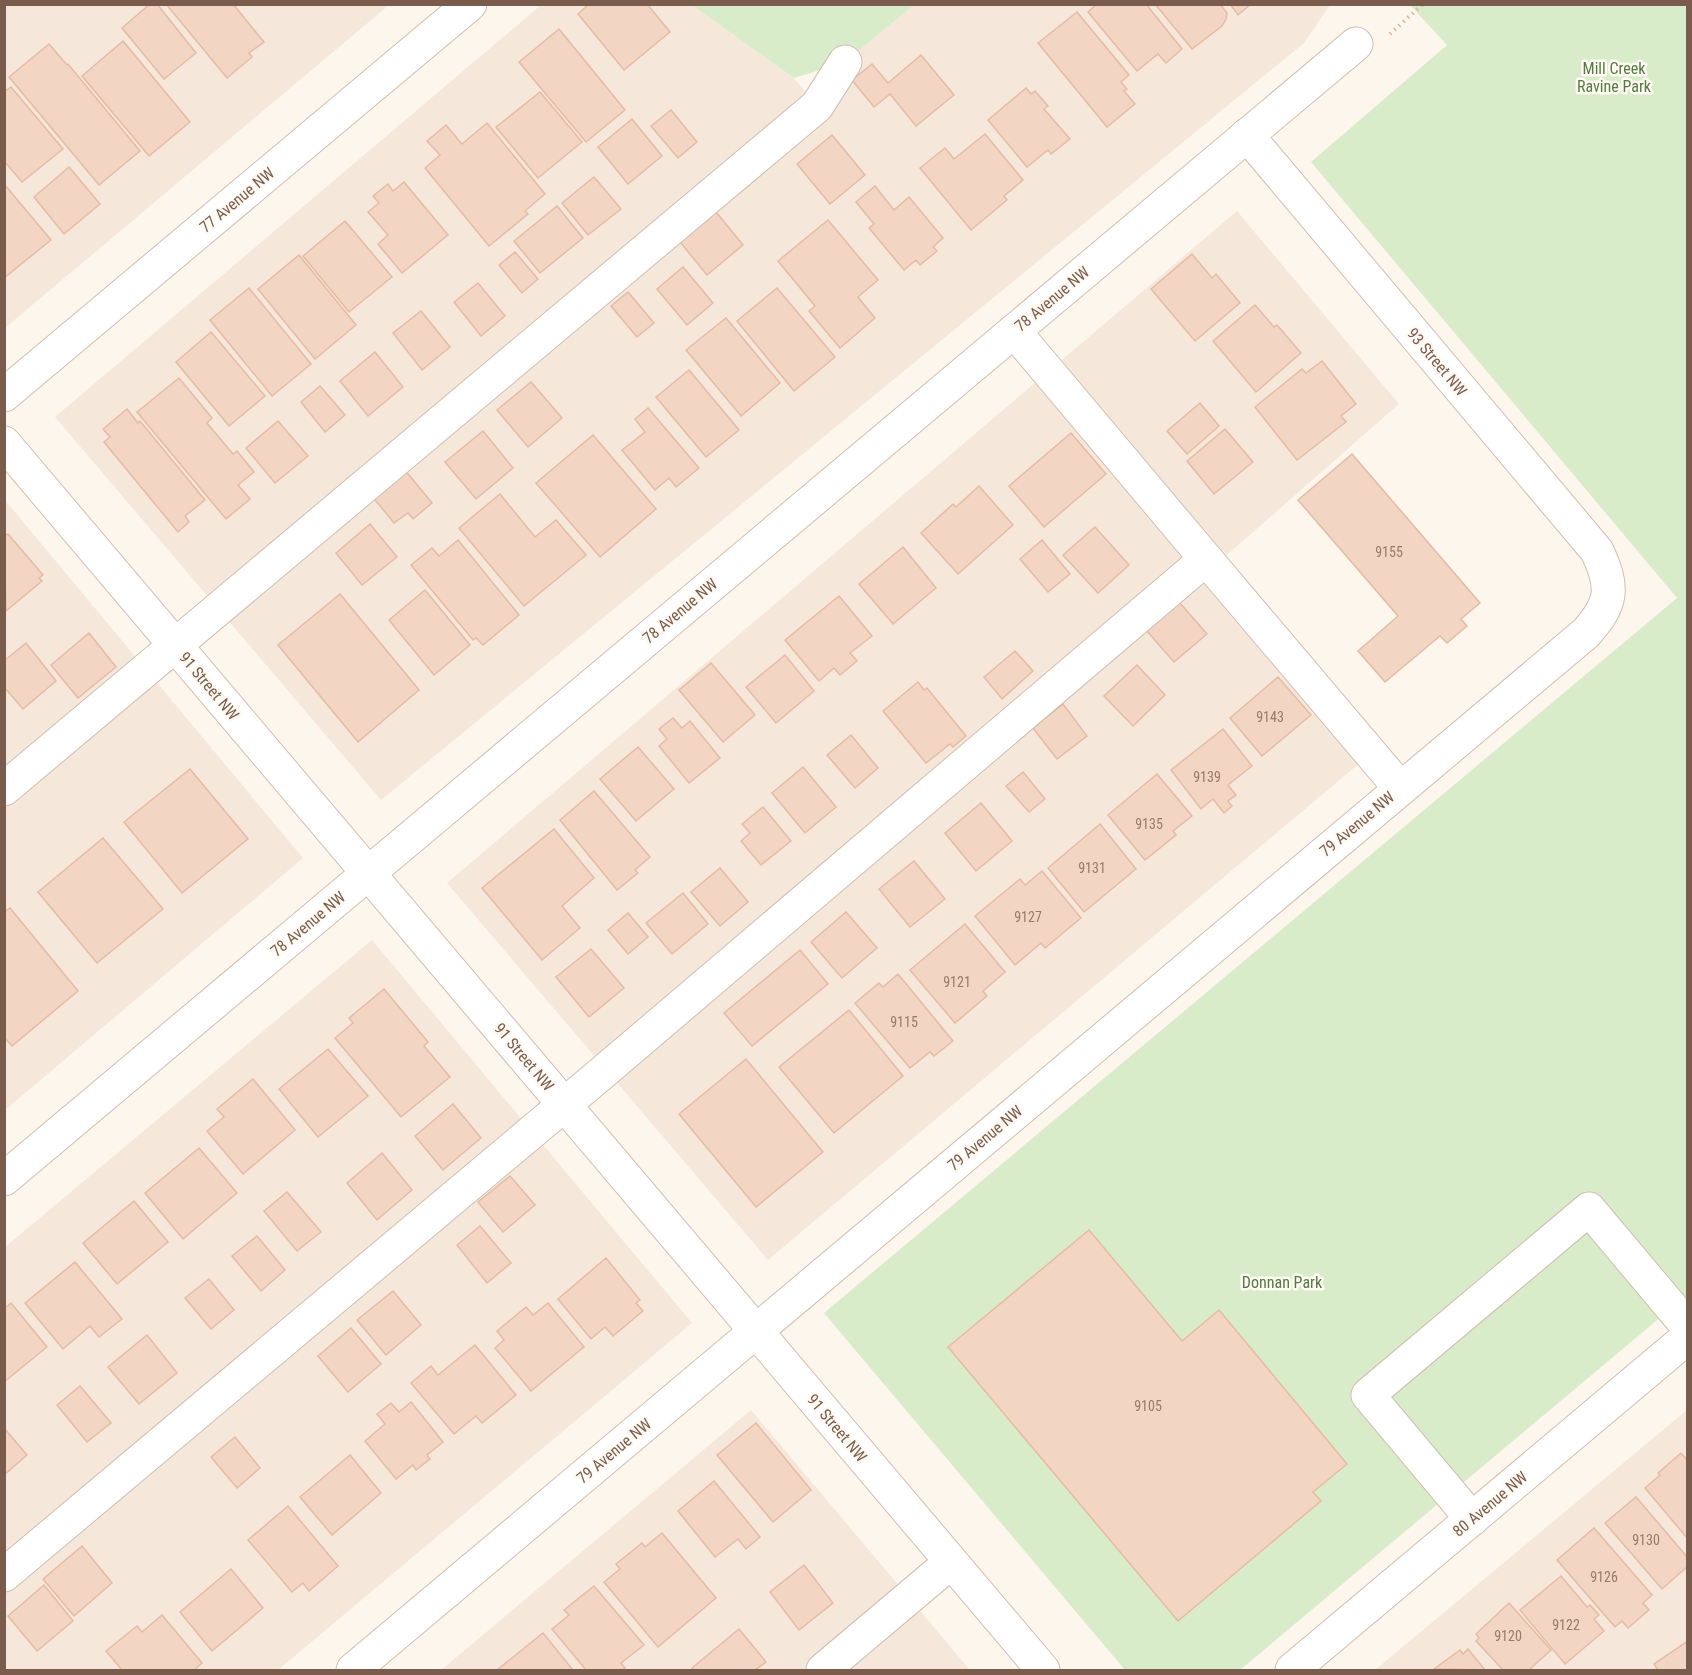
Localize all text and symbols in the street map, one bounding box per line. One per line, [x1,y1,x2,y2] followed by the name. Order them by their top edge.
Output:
[1577,59,1652,96] park label: Mill Creek Ravine Park
[196,163,278,237] street label: 77 Avenue NW
[1011,262,1093,336] street label: 78 Avenue NW
[1403,324,1471,400] street label: 93 Street NW
[1375,544,1403,560] house number: 9155
[639,574,721,648] street label: 78 Avenue NW
[175,648,243,724] street label: 91 Street NW
[1256,709,1284,725] house number: 9143
[1193,769,1221,785] house number: 9139
[1316,787,1398,861] street label: 79 Avenue NW
[1135,816,1163,832] house number: 9135
[1078,860,1106,876] house number: 9131
[267,887,349,961] street label: 78 Avenue NW
[1014,909,1042,925] house number: 9127
[943,974,971,990] house number: 9121
[890,1014,918,1030] house number: 9115
[490,1019,558,1095] street label: 91 Street NW
[944,1101,1026,1175] street label: 79 Avenue NW
[1242,1273,1323,1292] park label: Donnan Park
[803,1390,871,1466] street label: 91 Street NW
[1134,1398,1162,1414] house number: 9105
[573,1414,655,1488] street label: 79 Avenue NW
[1449,1467,1531,1541] street label: 80 Avenue NW
[1632,1532,1660,1548] house number: 9130
[1590,1569,1618,1585] house number: 9126
[1552,1617,1580,1633] house number: 9122
[1494,1628,1522,1644] house number: 9120

